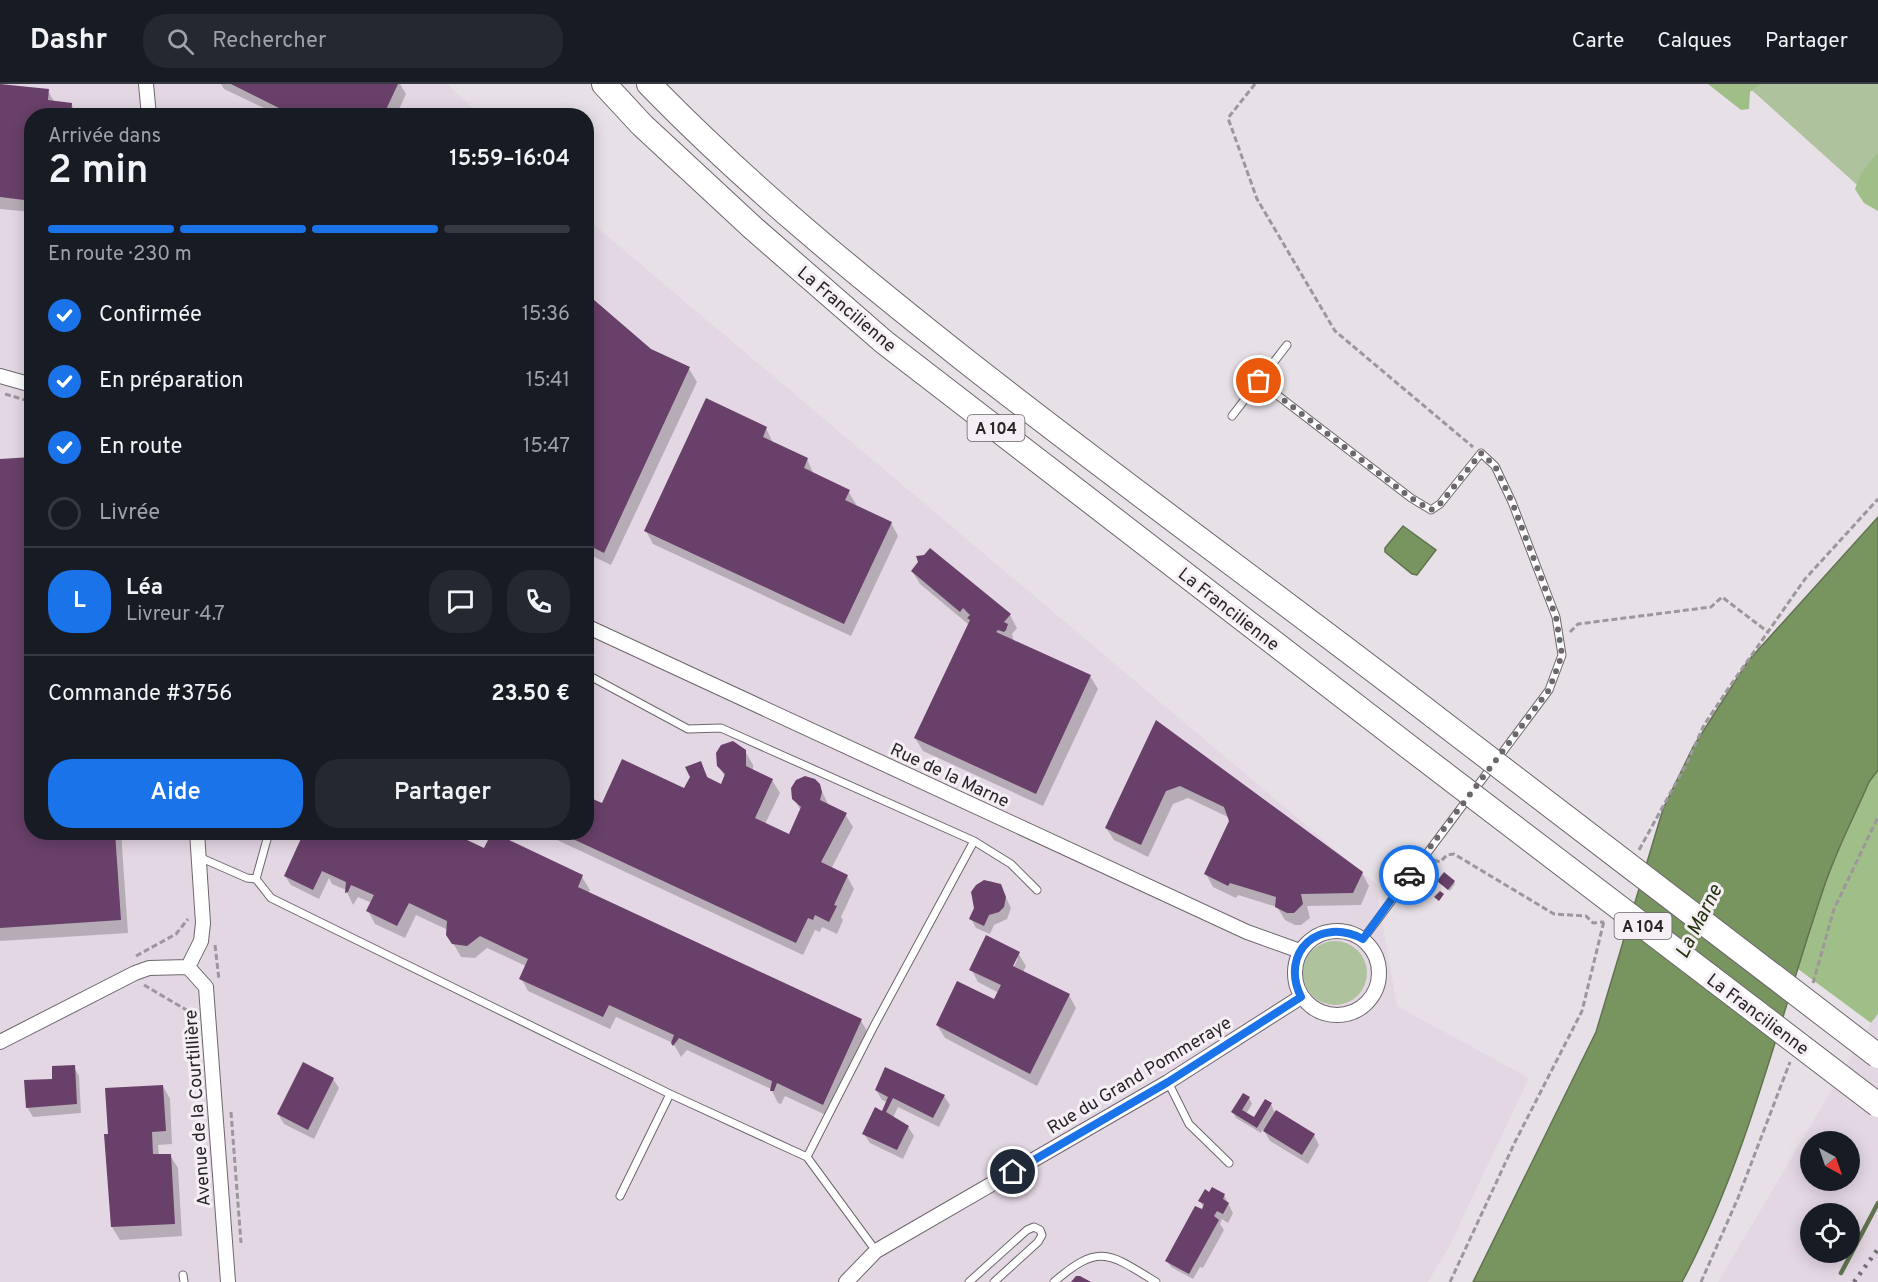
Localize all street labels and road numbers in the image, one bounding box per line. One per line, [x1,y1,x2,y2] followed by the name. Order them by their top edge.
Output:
[792,262,900,358] street label: La Francilienne
[968,415,1024,441] road number: A 104
[1173,563,1283,657] street label: La Francilienne
[886,739,1013,814] street label: Rue de la Marne
[1614,913,1672,939] road number: A 104
[1701,969,1813,1061] street label: La Francilienne
[180,1009,217,1207] street label: Avenue de la Courtillière
[1043,1012,1236,1140] street label: Rue du Grand Pommeraye

